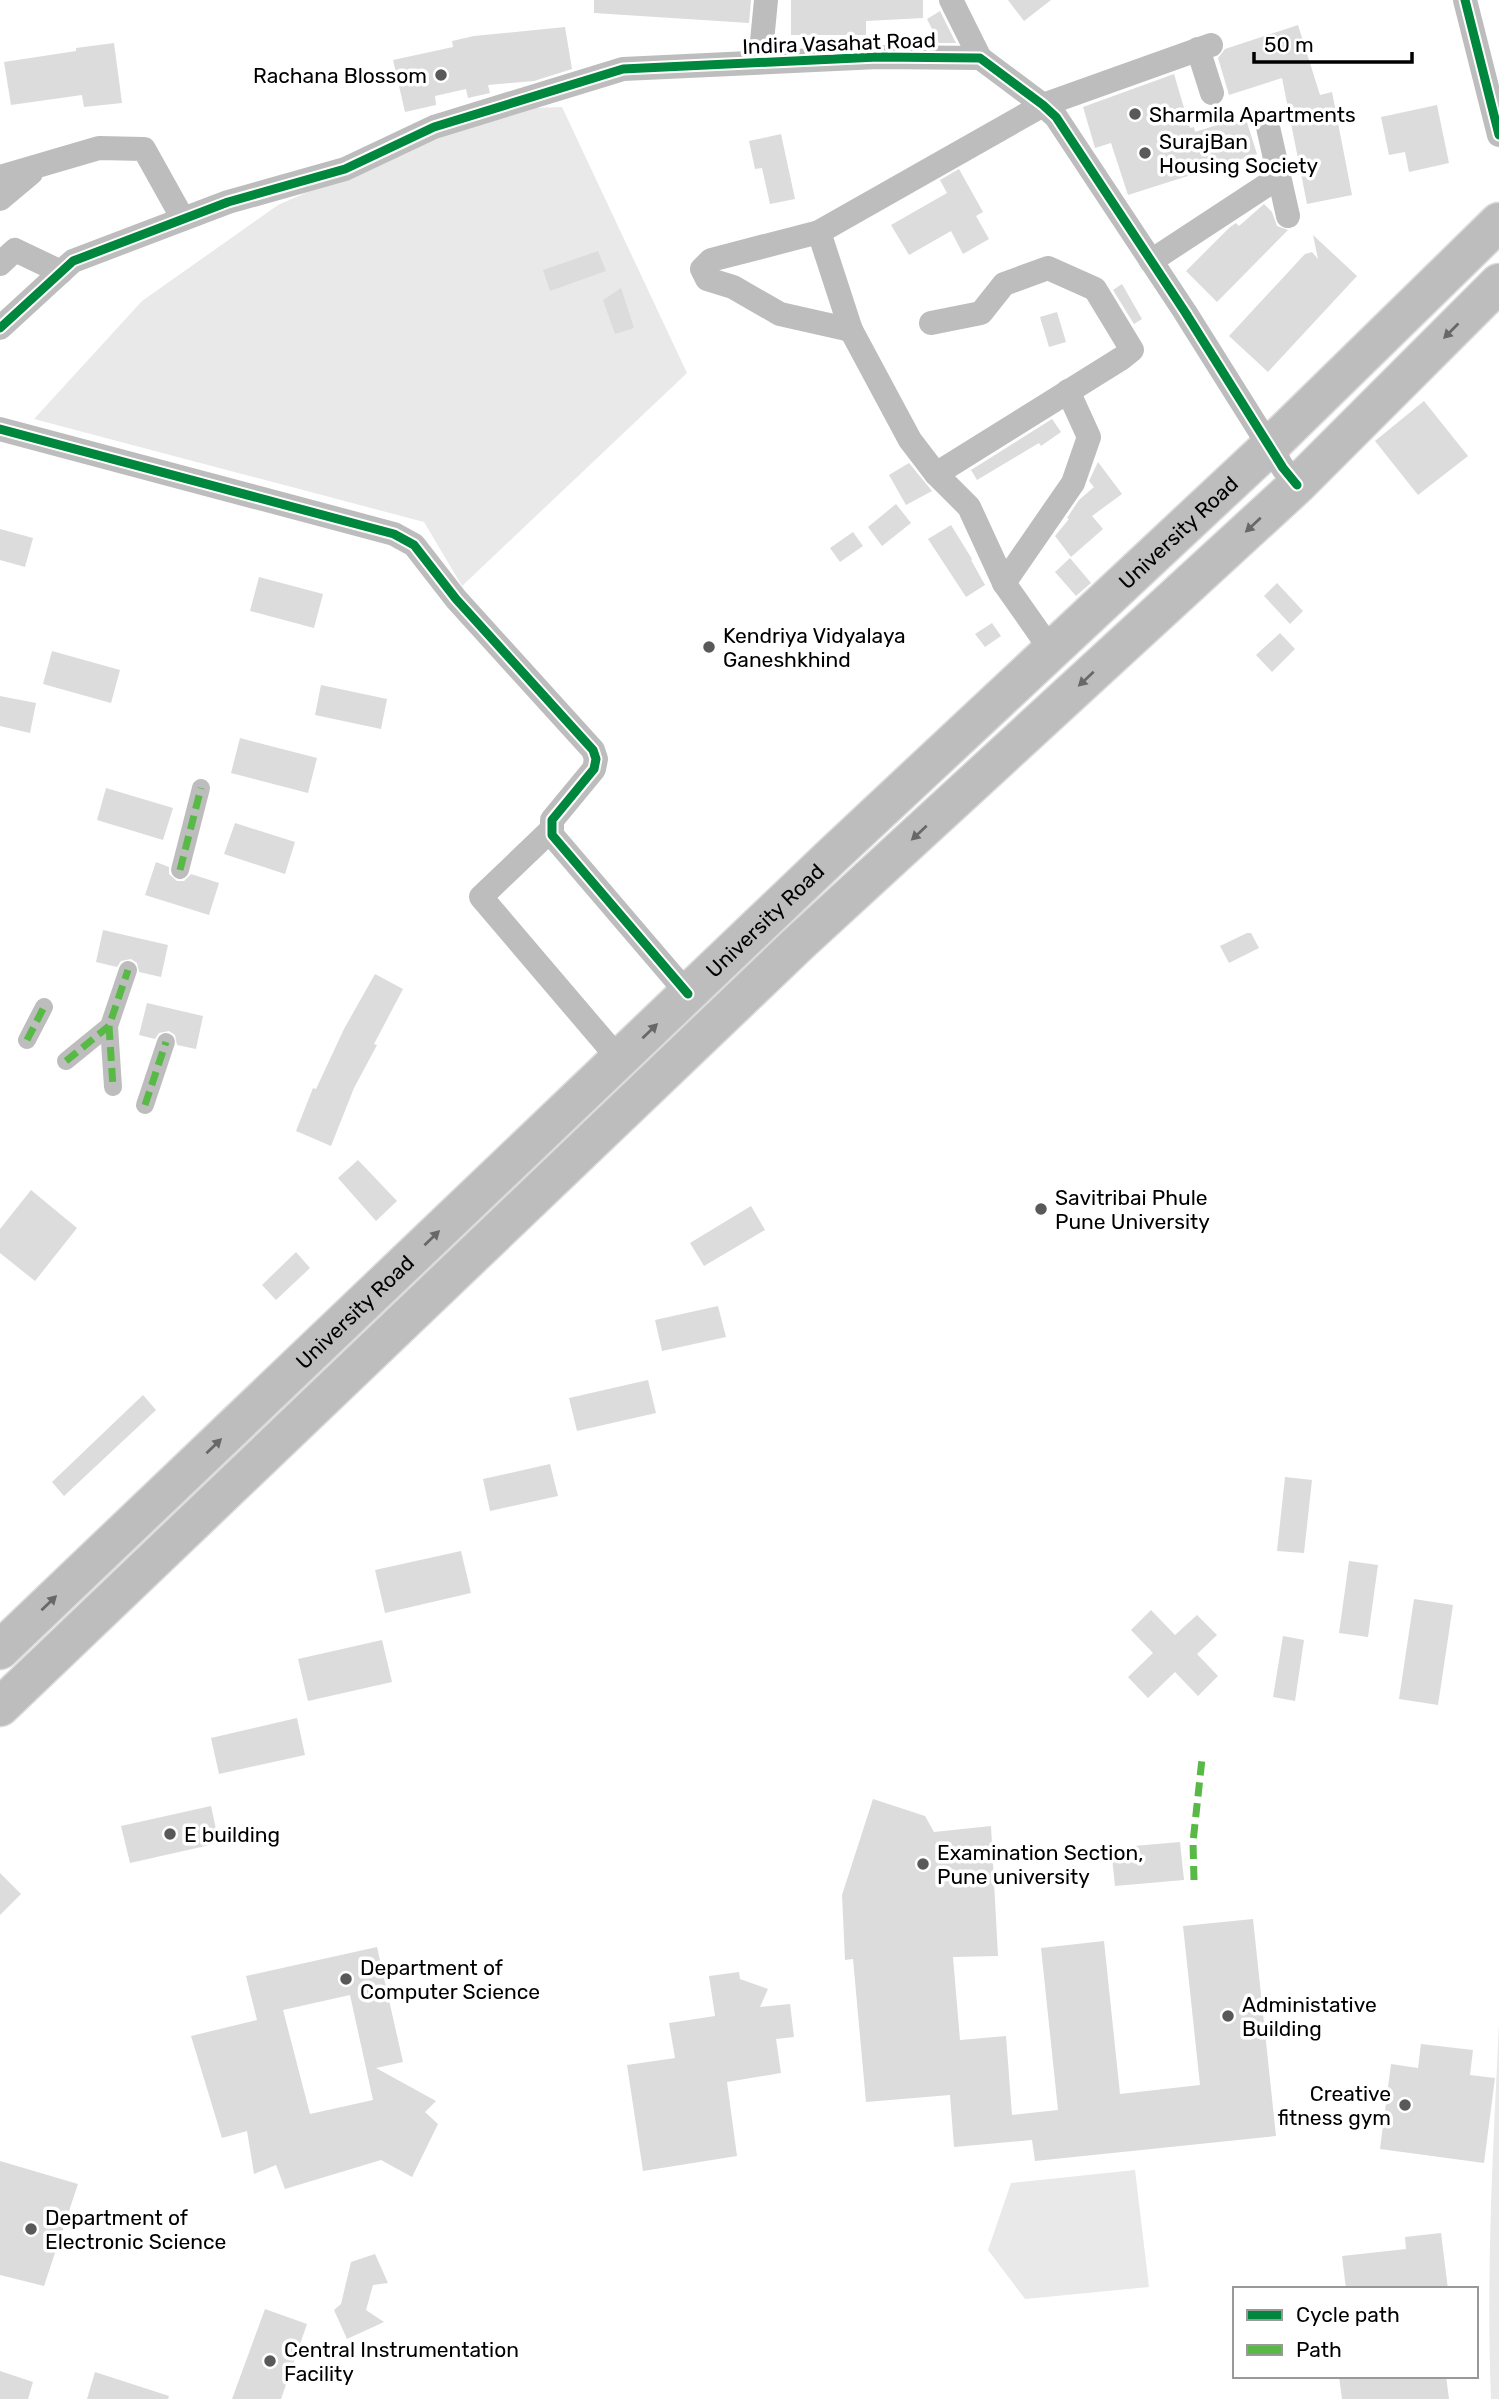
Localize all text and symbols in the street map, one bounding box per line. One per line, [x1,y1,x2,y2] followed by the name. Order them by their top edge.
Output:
[1254,21,1412,65] scale bar
[742,27,936,59] street label: Indira Vasahat Road
[1264,32,1314,57] text: 50 m
[253,63,427,88] place label: Rachana Blossom
[433,67,449,83] marker: Rachana Blossom
[1149,102,1356,127] place label: Sharmila Apartments
[1127,106,1143,122] marker: Sharmila Apartments
[1159,129,1319,178] place label: SurajBan Housing Society
[1137,145,1153,161] marker: SurajBan Housing Society
[1442,323,1459,340] one-way arrow
[1113,471,1243,594] street label: University Road
[1244,517,1262,533] one-way arrow
[723,623,906,672] place label: Kendriya Vidyalaya Ganeshkhind
[701,639,717,655] marker: Kendriya Vidyalaya Ganeshkhind
[1077,671,1095,687] one-way arrow
[911,825,928,841] one-way arrow
[700,858,829,982] street label: University Road
[641,1023,658,1039] one-way arrow
[1055,1185,1210,1234] place label: Savitribai Phule Pune University
[1033,1201,1049,1217] marker: Savitribai Phule Pune University
[423,1231,440,1247] one-way arrow
[290,1250,419,1374] street label: University Road
[205,1438,222,1454] one-way arrow
[41,1594,58,1611] one-way arrow
[184,1822,280,1847] place label: E building
[162,1826,178,1842] marker: E building
[937,1840,1143,1889] place label: Examination Section, Pune university
[915,1856,931,1872] marker: Examination Section, Pune university
[360,1955,540,2004] place label: Department of Computer Science
[338,1971,354,1987] marker: Department of Computer Science
[1242,1992,1377,2041] place label: Administative Building
[1220,2008,1236,2024] marker: Administative Building
[1277,2081,1391,2130] place label: Creative fitness gym
[1397,2097,1413,2113] marker: Creative fitness gym
[45,2205,226,2254] place label: Department of Electronic Science
[23,2221,39,2237] marker: Department of Electronic Science
[1233,2287,1478,2378] legend
[1296,2302,1400,2327] text: Cycle path
[284,2337,519,2386] place label: Central Instrumentation Facility
[1296,2337,1342,2362] text: Path
[262,2353,278,2369] marker: Central Instrumentation Facility

